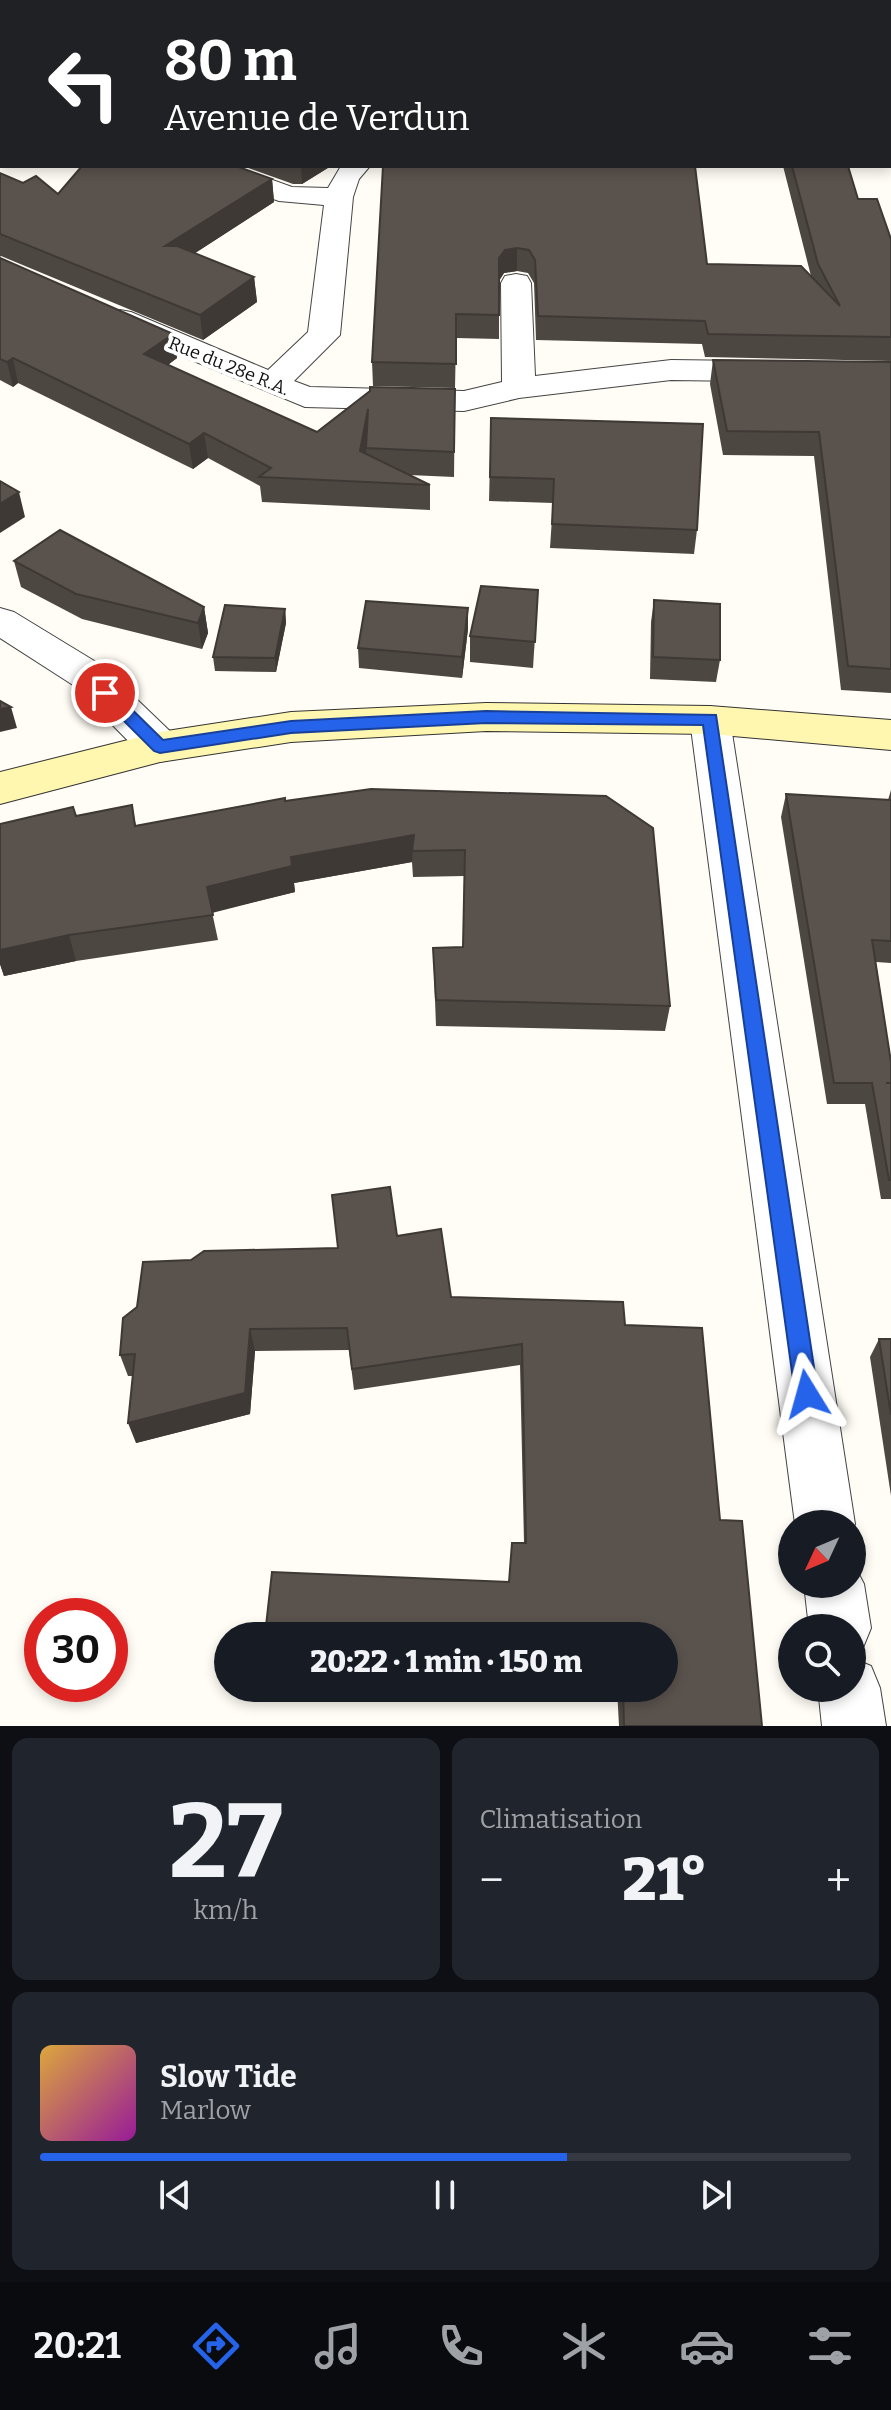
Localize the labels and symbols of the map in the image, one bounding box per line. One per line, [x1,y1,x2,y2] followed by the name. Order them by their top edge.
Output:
[165,332,293,400] street label: Rue du 28e R.A.
[71,659,139,727] pin
[765,1352,849,1436] position arrow
[778,1510,866,1598] north arrow
[24,1598,128,1702] speed limit sign: 30

